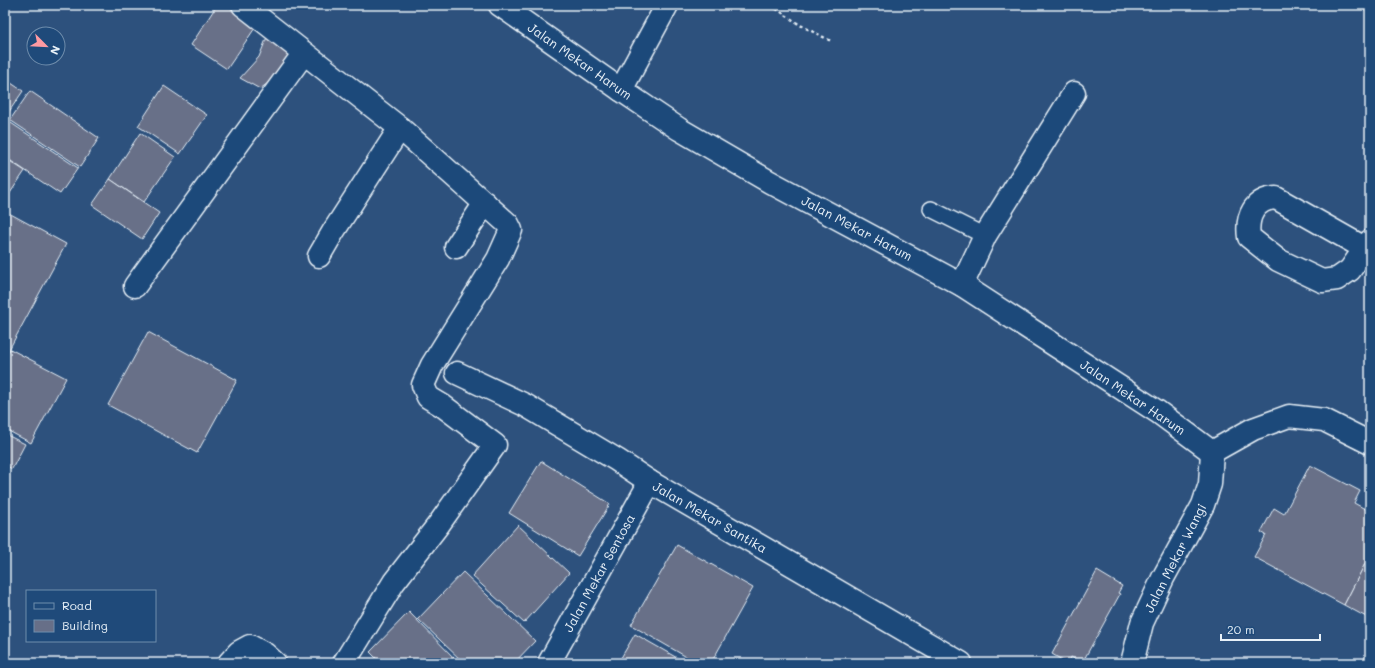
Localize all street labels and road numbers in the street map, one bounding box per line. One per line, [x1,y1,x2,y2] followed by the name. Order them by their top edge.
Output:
[525,18,636,103] street label: Jalan Mekar Harum
[799,191,916,264] street label: Jalan Mekar Harum
[1077,355,1189,438] street label: Jalan Mekar Harum
[650,477,771,556] street label: Jalan Mekar Santika
[1140,500,1209,615] street label: Jalan Mekar Wangi
[559,511,638,635] street label: Jalan Mekar Sentosa

